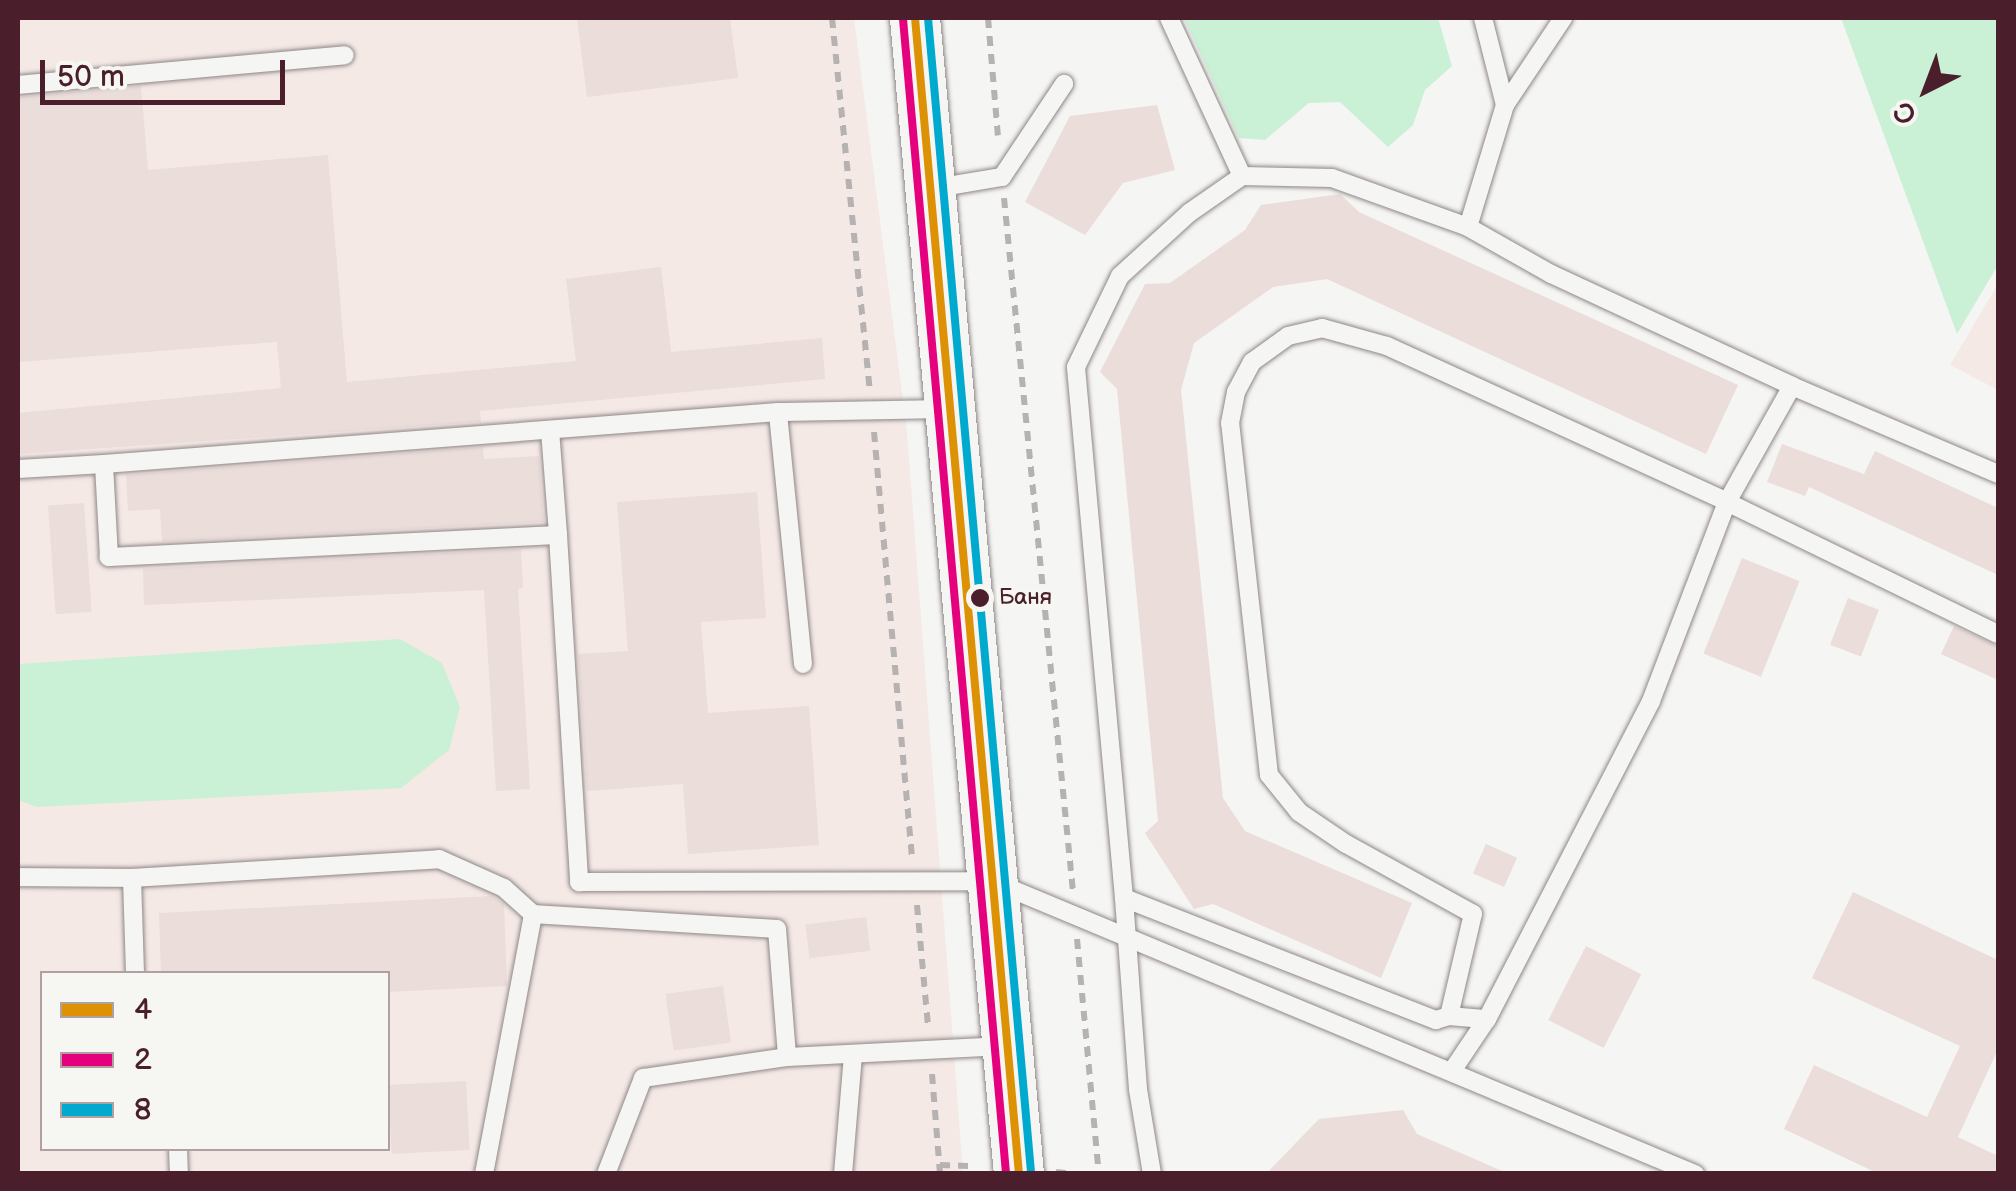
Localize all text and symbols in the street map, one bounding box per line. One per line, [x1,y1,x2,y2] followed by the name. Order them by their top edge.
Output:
[45,40,290,102] scale bar
[1876,40,1976,140] north arrow
[57,59,125,95] text: 50 m
[1887,94,1924,131] text: С
[999,585,1052,611] place label: Баня
[970,588,990,608] marker: Баня
[40,971,390,1151] legend
[134,992,152,1028] text: 4
[134,1042,152,1078] text: 2
[134,1092,152,1128] text: 8

